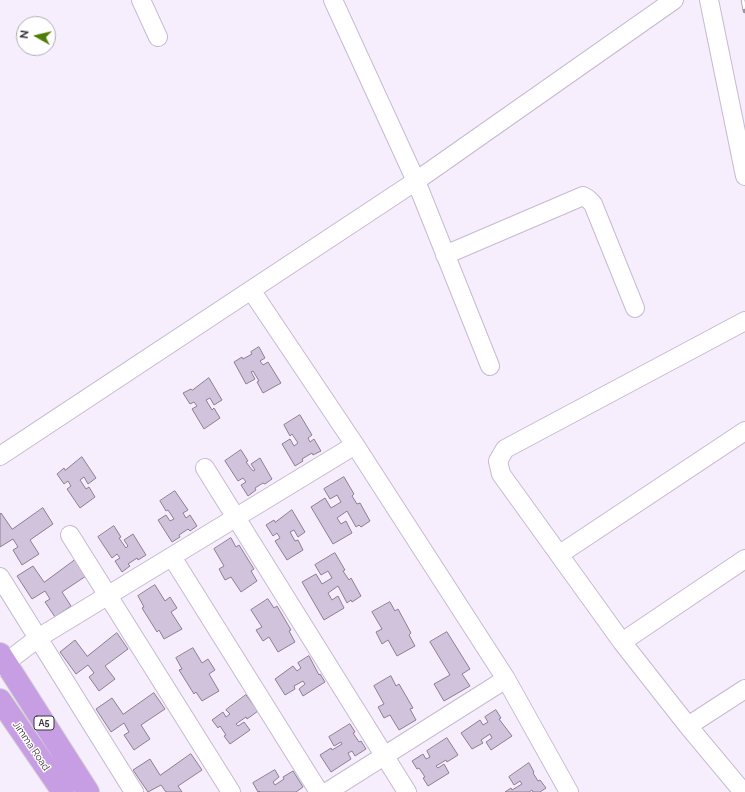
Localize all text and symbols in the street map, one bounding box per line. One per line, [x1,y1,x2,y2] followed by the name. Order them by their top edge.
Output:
[16,16,56,56] north arrow
[18,29,32,39] text: N
[34,716,54,730] road number: A5
[10,719,52,773] street label: Jimma Road

